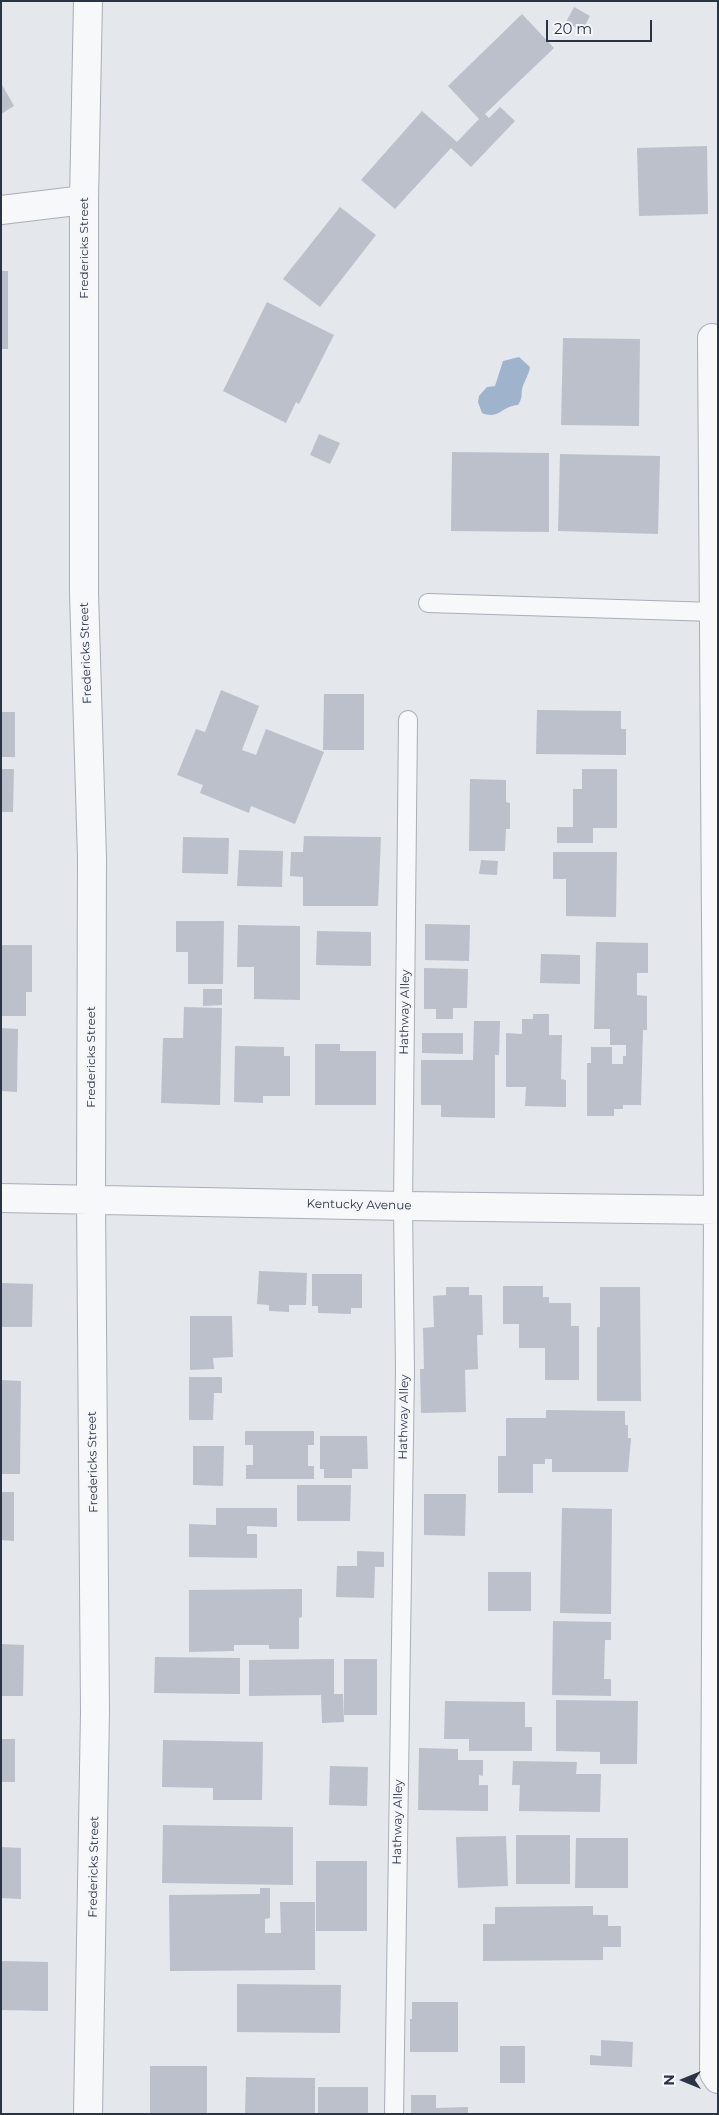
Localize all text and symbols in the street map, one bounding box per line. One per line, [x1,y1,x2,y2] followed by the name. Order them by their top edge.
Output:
[549,10,655,42] scale bar
[554,19,592,38] text: 20 m
[77,197,91,299] street label: Fredericks Street
[77,602,95,704] street label: Fredericks Street
[397,969,413,1055] street label: Hathway Alley
[84,1006,98,1108] street label: Fredericks Street
[306,1197,412,1213] street label: Kentucky Avenue
[396,1374,412,1460] street label: Hathway Alley
[85,1411,101,1513] street label: Fredericks Street
[390,1779,406,1865] street label: Hathway Alley
[86,1816,102,1918] street label: Fredericks Street
[659,2055,709,2105] north arrow
[660,2074,678,2086] text: N

